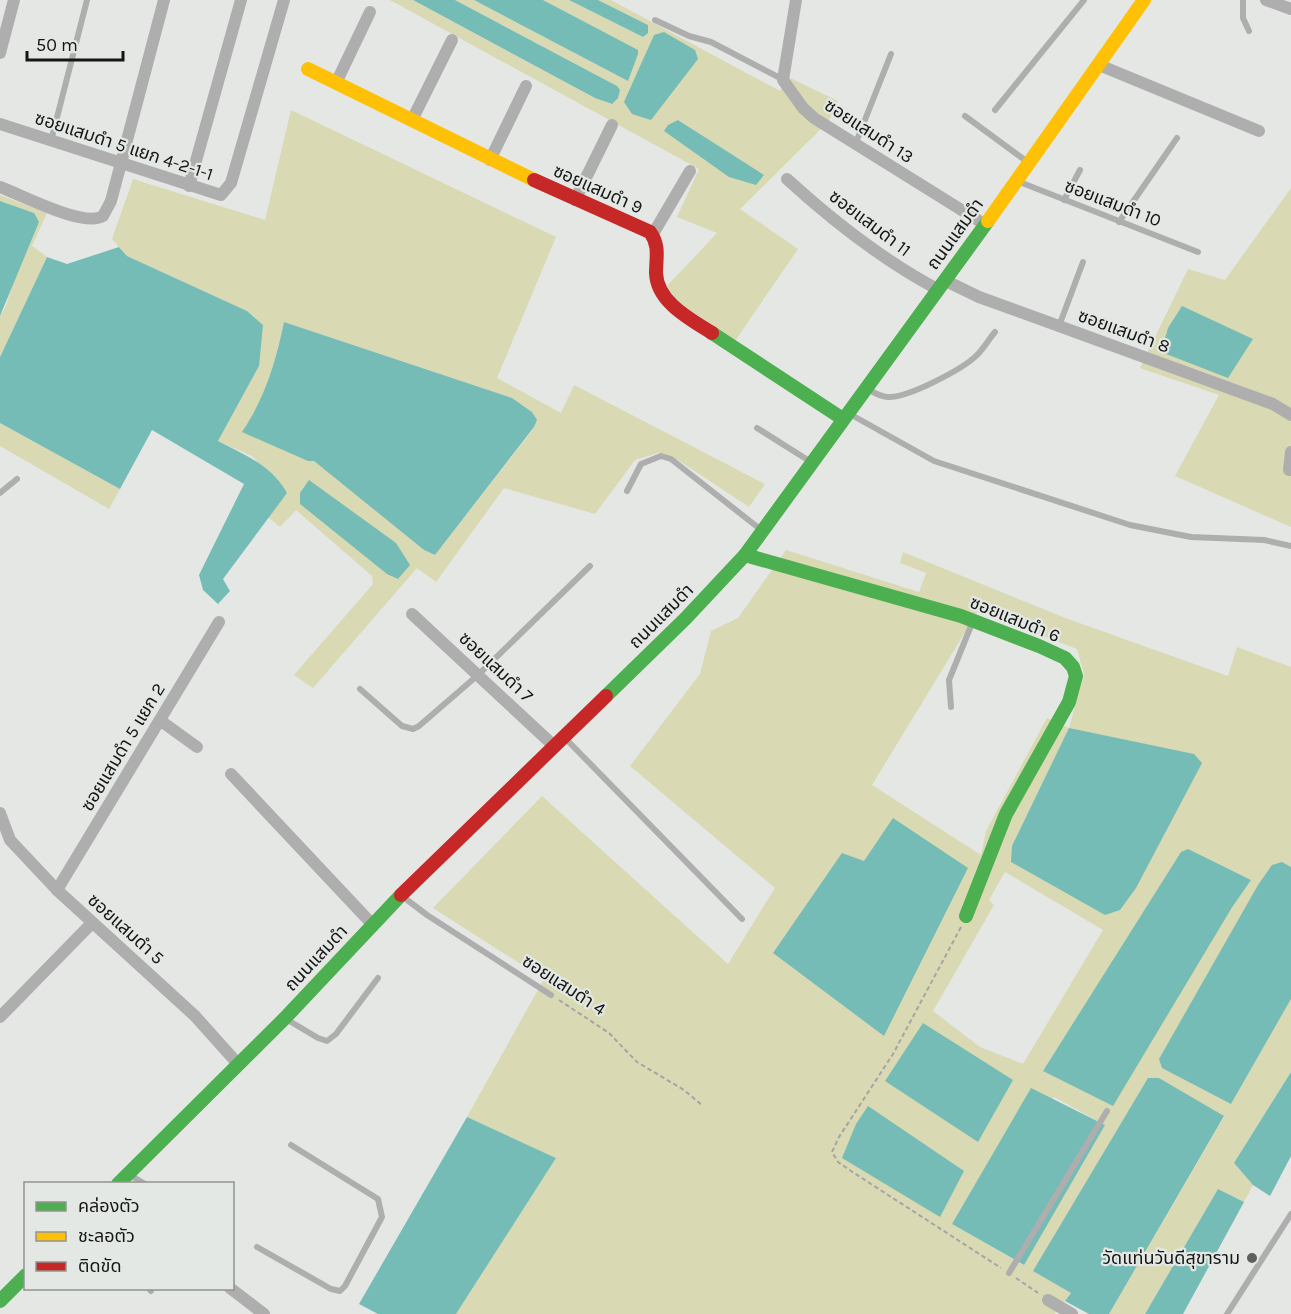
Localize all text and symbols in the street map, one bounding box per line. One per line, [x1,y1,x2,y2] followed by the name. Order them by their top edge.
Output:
[27,24,123,62] scale bar
[36,34,78,56] text: 50 m
[820,94,918,168] street label: ซอยแสมดำ 13
[32,107,216,185] street label: ซอยแสมดำ 5 แยก 4-2-1-1
[550,160,646,218] street label: ซอยแสมดำ 9
[1062,175,1164,231] street label: ซอยแสมดำ 10
[825,185,915,261] street label: ซอยแสมดำ 11
[922,194,988,274] street label: ถนนแสมดำ
[1075,304,1173,358] street label: ซอยแสมดำ 8
[624,579,698,653] street label: ถนนแสมดำ
[967,591,1063,647] street label: ซอยแสมดำ 6
[454,627,538,707] street label: ซอยแสมดำ 7
[76,679,170,815] street label: ซอยแสมดำ 5 แยก 2
[83,889,169,969] street label: ซอยแสมดำ 5
[280,920,352,996] street label: ถนนแสมดำ
[518,950,610,1020] street label: ซอยแสมดำ 4
[24,1182,234,1290] legend
[78,1195,140,1217] text: คล่องตัว
[78,1225,135,1247] text: ชะลอตัว
[1102,1247,1240,1269] place label: วัดแท่นวันดีสุขาราม
[1245,1251,1259,1265] marker: วัดแท่นวันดีสุขาราม
[78,1255,121,1277] text: ติดขัด

